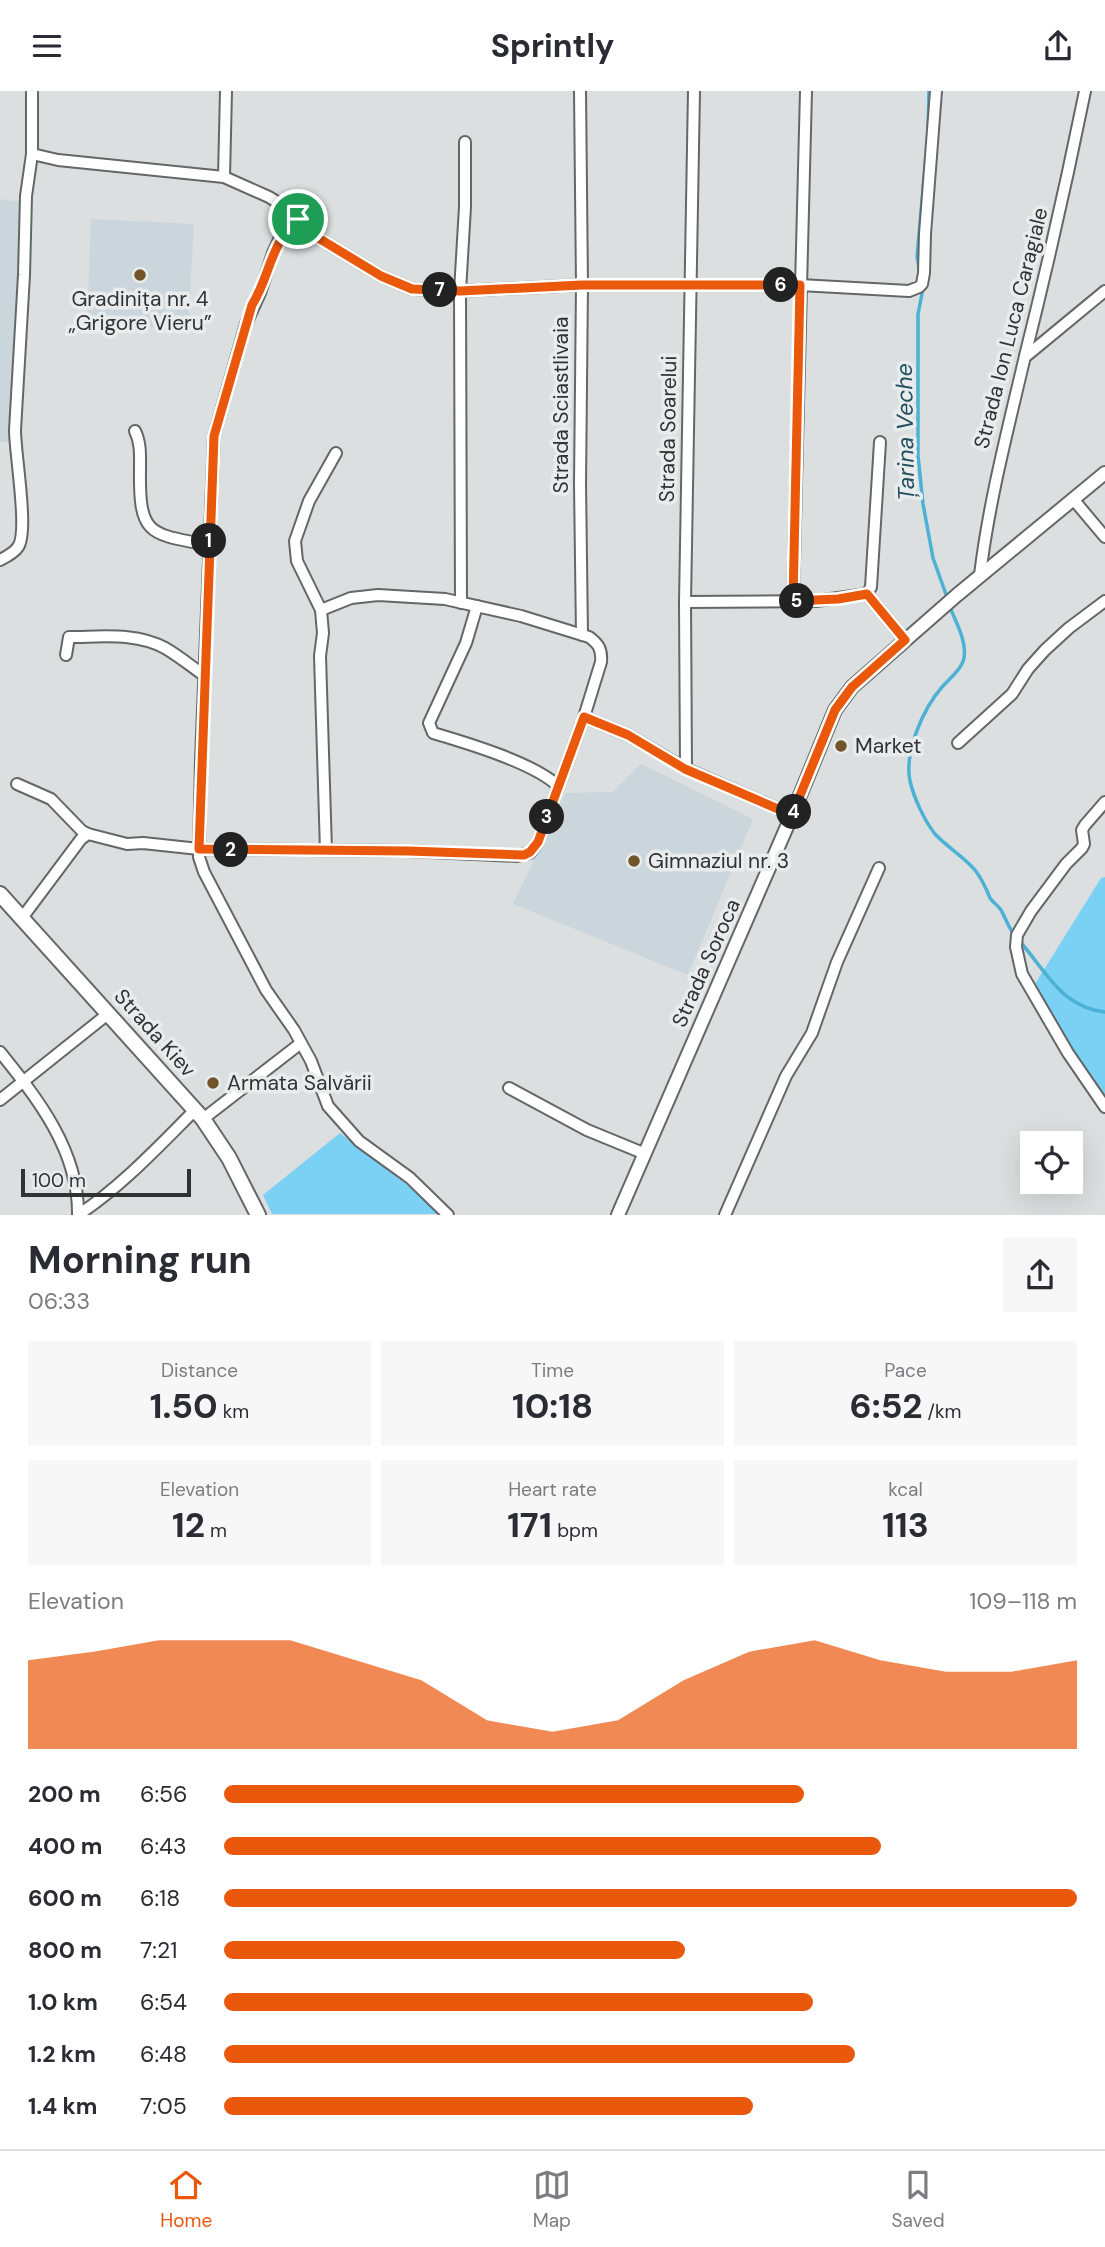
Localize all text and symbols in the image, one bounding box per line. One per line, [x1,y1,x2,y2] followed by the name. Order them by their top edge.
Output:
[491,25,614,67] text: Sprintly
[28,27,66,65] icon: menu
[1039,27,1077,65] icon: share
[268,189,328,249] pin
[279,200,317,238] icon: arrive
[967,205,1055,451] street label: Strada Ion Luca Caragiale
[132,267,148,283] marker: Gradinița nr. 4 „Grigore Vieru”
[764,267,798,303] pin: 6
[774,272,787,297] text: 6
[422,273,458,307] pin: 7
[434,277,445,302] text: 7
[68,285,212,337] place label: Gradinița nr. 4 „Grigore Vieru”
[547,317,575,493] street label: Strada Sciastlivaia
[653,355,683,503] street label: Strada Soarelui
[889,363,921,501] water label: Țarina Veche
[192,524,227,559] pin: 1
[205,528,212,553] text: 1
[780,583,814,619] pin: 5
[791,588,802,613] text: 5
[855,732,922,760] place label: Market
[833,738,849,754] marker: Market
[776,795,812,829] pin: 4
[530,799,564,835] pin: 3
[787,799,800,824] text: 4
[541,804,552,829] text: 3
[214,833,248,867] pin: 2
[225,837,236,862] text: 2
[648,847,789,875] place label: Gimnaziul nr. 3
[626,853,642,869] marker: Gimnaziul nr. 3
[665,894,747,1032] street label: Strada Soroca
[108,983,202,1083] street label: Strada Kiev
[227,1069,372,1097] place label: Armata Salvării
[205,1075,221,1091] marker: Armata Salvării
[1020,1131,1083,1194] map controls
[1020,1131,1083,1194] button: locate
[21,1165,191,1197] scale bar
[32,1168,86,1193] text: 100 m
[28,1235,252,1285] text: Morning run
[1003,1238,1077,1312] button: share
[28,1286,90,1316] text: 06:33
[161,1358,238,1383] text: Distance
[531,1358,574,1383] text: Time
[884,1358,927,1383] text: Pace
[150,1383,218,1429] text: 1.50
[512,1383,593,1429] text: 10:18
[850,1383,922,1429] text: 6:52
[218,1399,249,1424] text: km
[922,1399,961,1424] text: /km
[160,1477,239,1502] text: Elevation
[508,1477,597,1502] text: Heart rate
[888,1477,923,1502] text: kcal
[172,1502,205,1548] text: 12
[507,1502,552,1548] text: 171
[882,1502,929,1548] text: 113
[205,1518,227,1543] text: m
[552,1518,598,1543] text: bpm
[28,1586,124,1616] text: Elevation
[969,1586,1077,1616] text: 109–118 m
[28,1779,101,1809] text: 200 m
[140,1779,188,1809] text: 6:56
[28,1831,102,1861] text: 400 m
[140,1831,187,1861] text: 6:43
[28,1883,102,1913] text: 600 m
[140,1883,180,1913] text: 6:18
[28,1935,102,1965] text: 800 m
[140,1935,177,1965] text: 7:21
[28,1987,98,2017] text: 1.0 km
[140,1987,187,2017] text: 6:54
[28,2039,96,2069] text: 1.2 km
[140,2039,187,2069] text: 6:48
[28,2091,97,2121] text: 1.4 km
[140,2091,187,2121] text: 7:05
[160,2166,212,2233] tab: Home
[533,2166,571,2233] tab: Map
[891,2166,945,2233] tab: Saved

